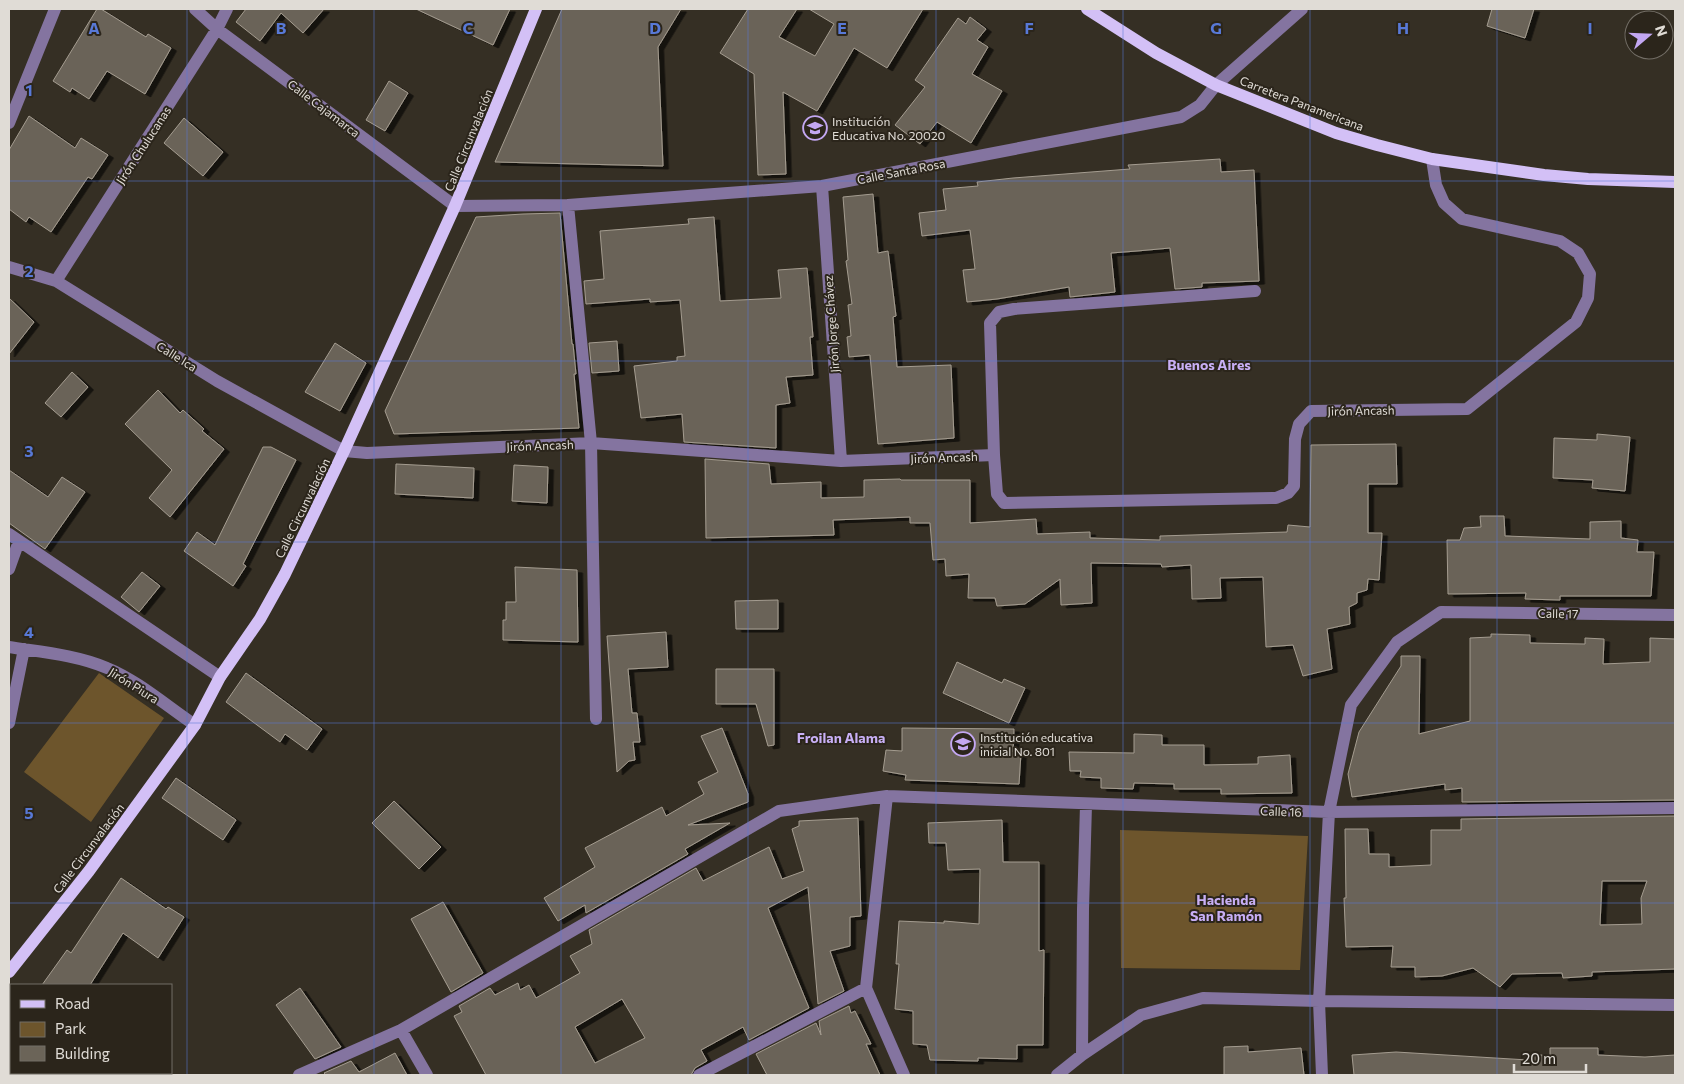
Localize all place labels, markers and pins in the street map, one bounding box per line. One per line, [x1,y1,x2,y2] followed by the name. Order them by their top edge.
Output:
[832,114,946,142] place label: Institución Educativa No. 20020
[802,115,828,141] school or university icon: Institución Educativa No. 20020
[980,730,1093,758] place label: Institución educativa inicial No. 801
[950,731,976,757] school or university icon: Institución educativa inicial No. 801

